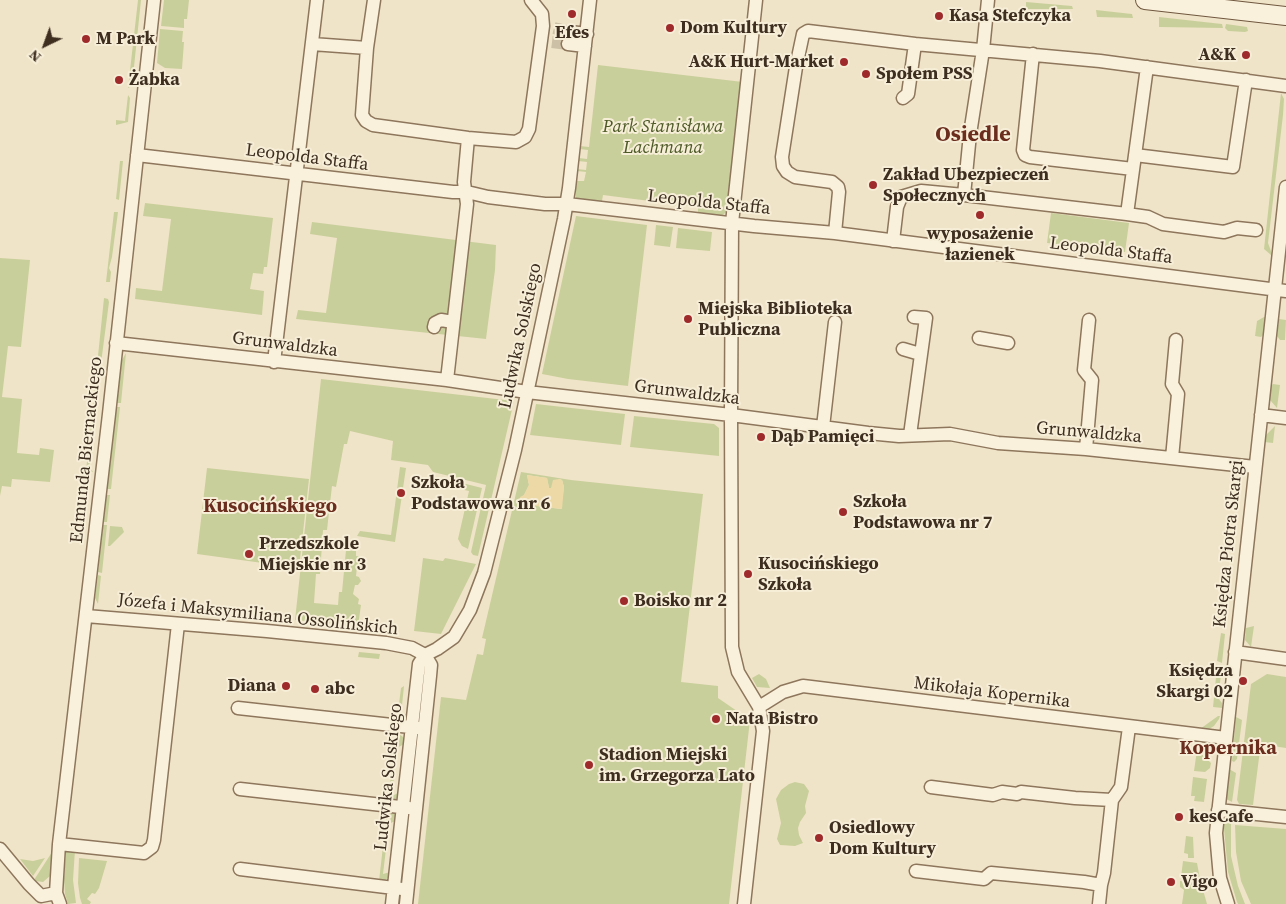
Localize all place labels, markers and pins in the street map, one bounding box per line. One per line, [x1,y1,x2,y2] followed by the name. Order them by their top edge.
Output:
[949,5,1071,27] place label: Kasa Stefczyka
[566,8,578,20] marker: Efes
[933,10,945,22] marker: Kasa Stefczyka
[680,17,787,39] place label: Dom Kultury
[555,22,589,44] place label: Efes
[664,22,676,34] marker: Dom Kultury
[96,28,155,50] place label: M Park
[80,33,92,45] marker: M Park
[1198,44,1236,66] place label: A&K
[1240,49,1252,61] marker: A&K
[689,51,834,73] place label: A&K Hurt-Market
[838,56,850,68] marker: A&K Hurt-Market
[876,63,973,85] place label: Społem PSS
[860,68,872,80] marker: Społem PSS
[129,69,180,91] place label: Żabka
[113,74,125,86] marker: Żabka
[883,164,1049,206] place label: Zakład Ubezpieczeń Społecznych
[867,179,879,191] marker: Zakład Ubezpieczeń Społecznych
[974,209,986,221] marker: wyposażenie łazienek
[927,223,1033,266] place label: wyposażenie łazienek
[698,298,852,340] place label: Miejska Biblioteka Publiczna
[682,313,694,325] marker: Miejska Biblioteka Publiczna
[771,426,874,448] place label: Dąb Pamięci
[755,431,767,443] marker: Dąb Pamięci
[411,472,550,514] place label: Szkoła Podstawowa nr 6
[395,487,407,499] marker: Szkoła Podstawowa nr 6
[853,491,992,534] place label: Szkoła Podstawowa nr 7
[837,506,849,518] marker: Szkoła Podstawowa nr 7
[259,533,366,576] place label: Przedszkole Miejskie nr 3
[243,548,255,560] marker: Przedszkole Miejskie nr 3
[758,553,879,596] place label: Kusocińskiego Szkoła
[742,568,754,580] marker: Kusocińskiego Szkoła
[634,590,727,612] place label: Boisko nr 2
[618,595,630,607] marker: Boisko nr 2
[1156,660,1233,702] place label: Księdza Skargi 02
[228,675,276,697] place label: Diana
[1237,675,1249,687] marker: Księdza Skargi 02
[325,678,355,700] place label: abc
[280,680,292,692] marker: Diana
[309,683,321,695] marker: abc
[726,708,818,730] place label: Nata Bistro
[710,713,722,725] marker: Nata Bistro
[599,744,755,786] place label: Stadion Miejski im. Grzegorza Lato
[583,759,595,771] marker: Stadion Miejski im. Grzegorza Lato
[1189,806,1253,828] place label: kesCafe
[1173,811,1185,823] marker: kesCafe
[829,817,936,860] place label: Osiedlowy Dom Kultury
[813,832,825,844] marker: Osiedlowy Dom Kultury
[1181,871,1218,893] place label: Vigo
[1165,876,1177,888] marker: Vigo

